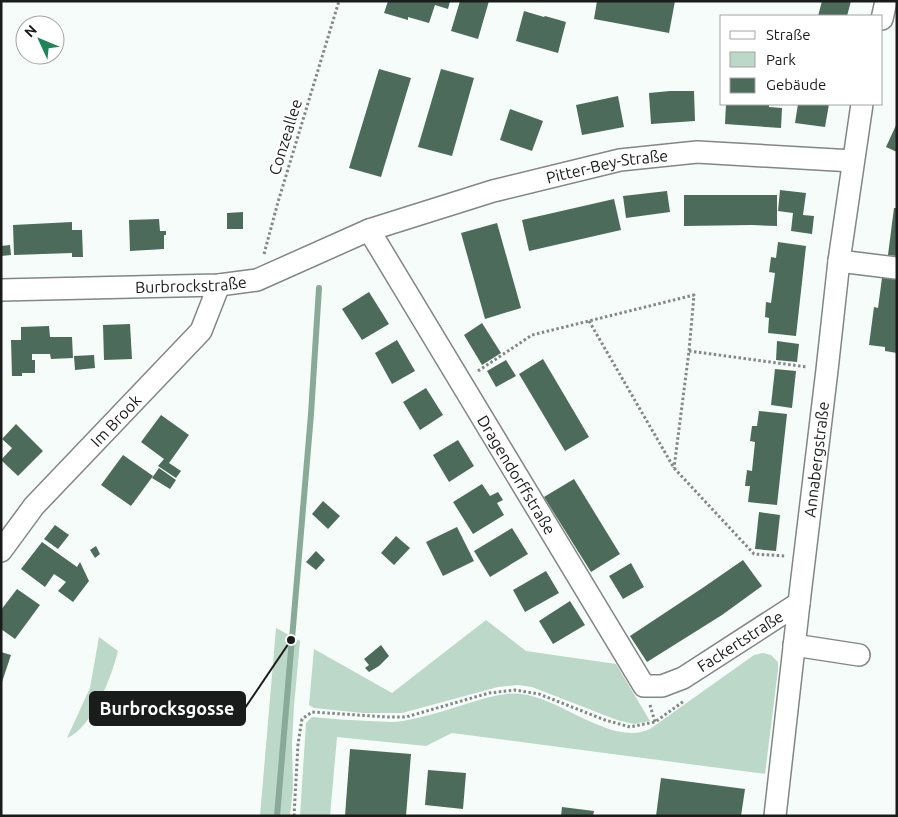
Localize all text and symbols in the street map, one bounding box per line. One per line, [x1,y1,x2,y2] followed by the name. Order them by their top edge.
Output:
[15,15,65,65] north arrow
[720,15,883,105] legend
[21,22,40,40] text: N
[766,26,810,43] text: Straße
[766,51,796,68] text: Park
[766,76,826,93] text: Gebäude
[265,97,305,177] street label: Conzeallee
[544,146,669,187] street label: Pitter-Bey-Straße
[135,272,248,296] street label: Burbrockstraße
[87,391,144,450] street label: Im Brook
[800,400,832,518] street label: Annabergstraße
[474,412,559,538] street label: Dragendorffstraße
[694,607,786,675] street label: Fackertstraße
[90,692,245,725] callout: Burbrocksgosse
[100,698,234,718] text: Burbrocksgosse

